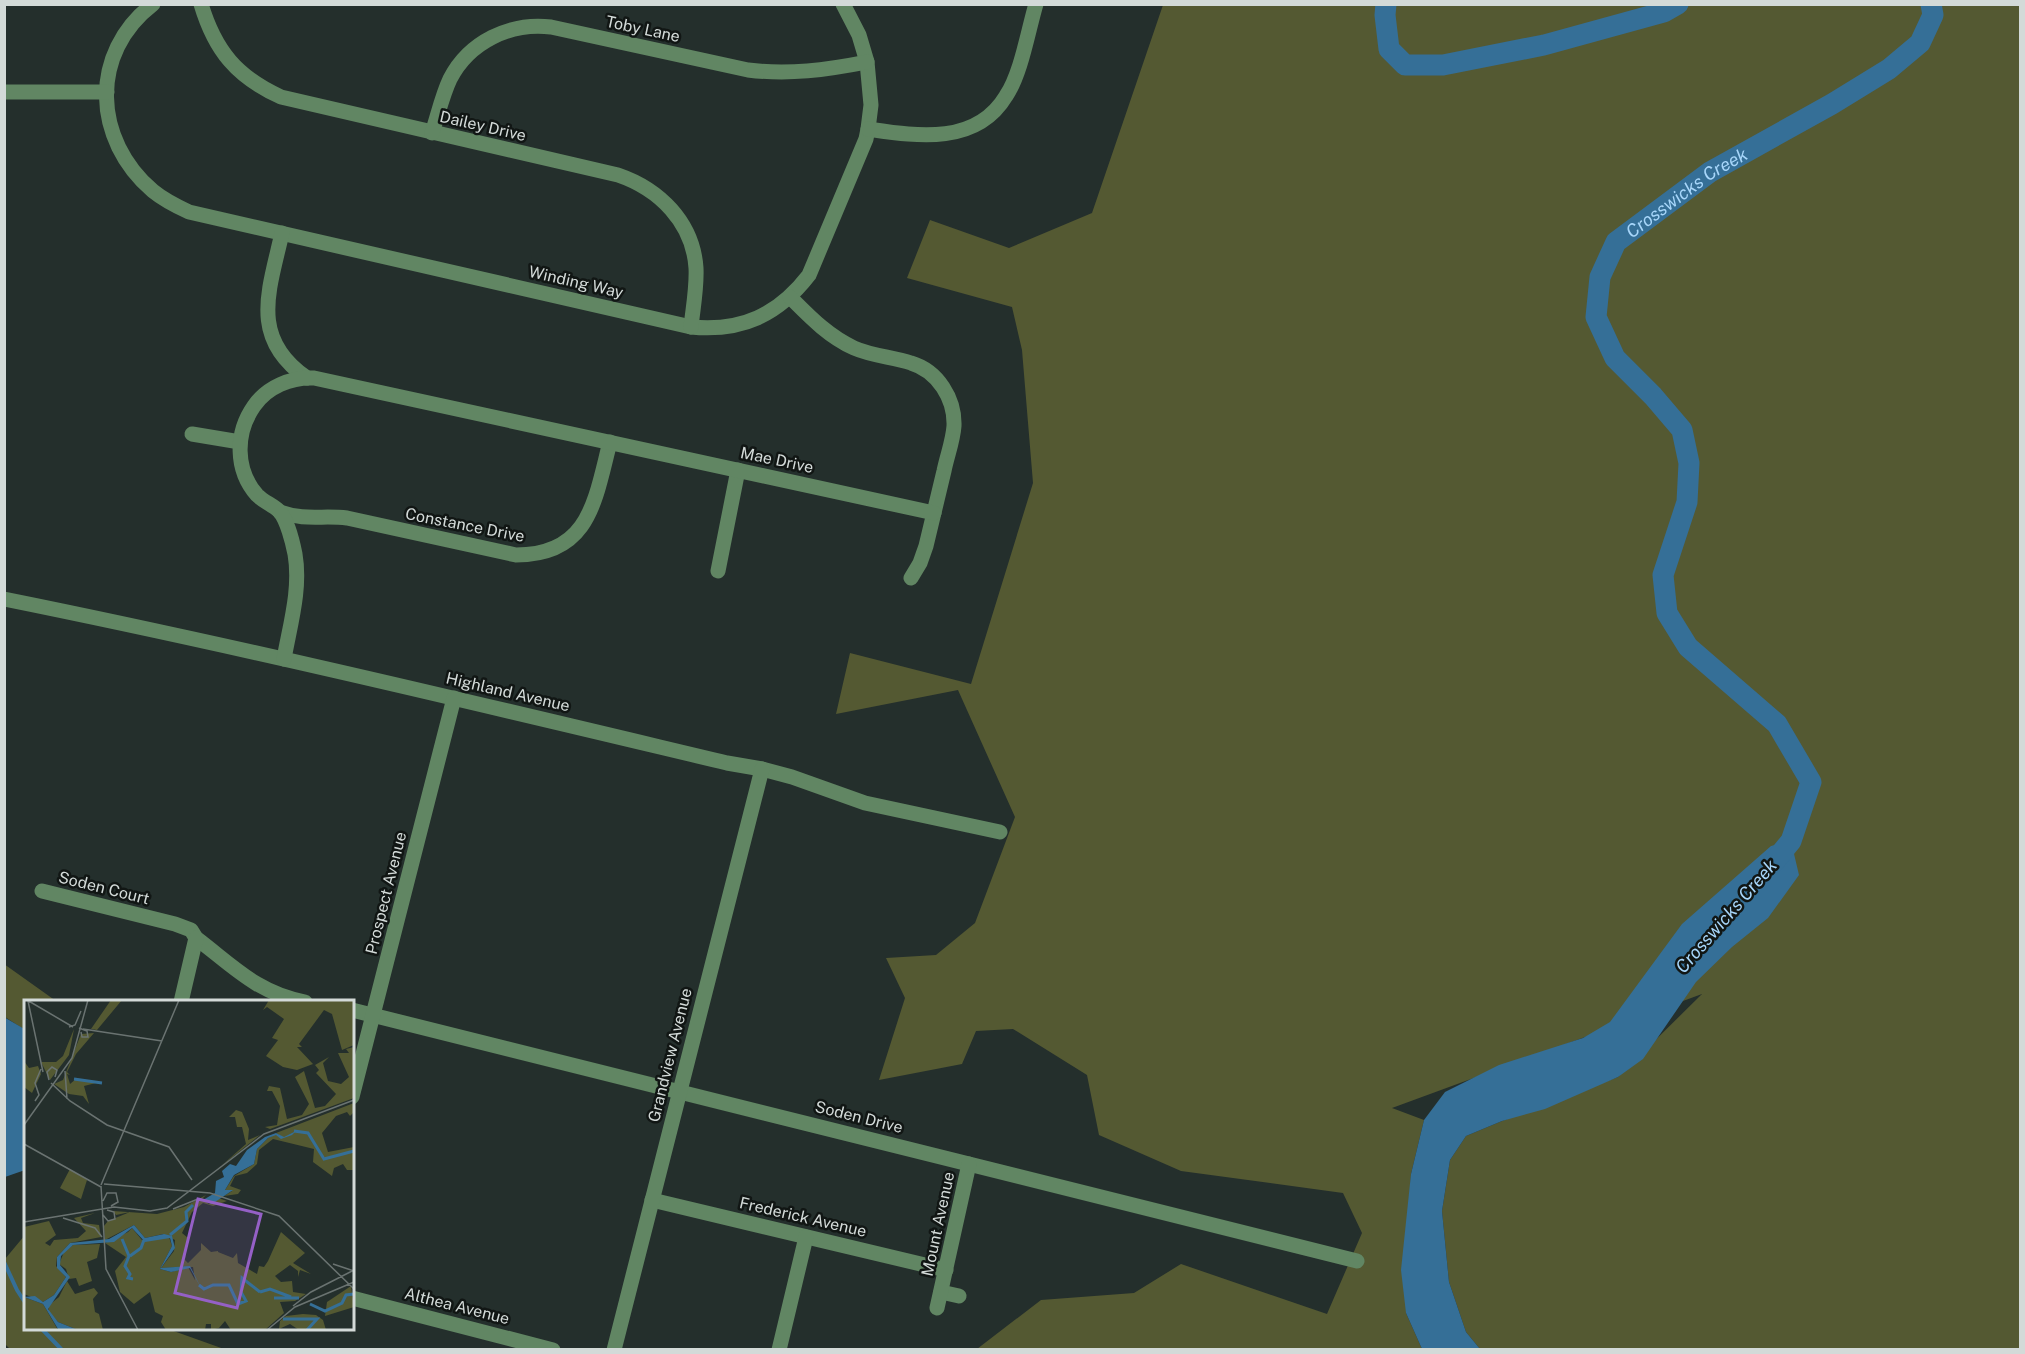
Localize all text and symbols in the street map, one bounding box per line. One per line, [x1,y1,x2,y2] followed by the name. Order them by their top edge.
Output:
[604,12,682,46] street label: Toby Lane
[438,107,528,145] street label: Dailey Drive
[1621,143,1751,242] water label: Crosswicks Creek
[527,262,626,302] street label: Winding Way
[739,443,815,477] street label: Mae Drive
[404,504,526,546] street label: Constance Drive
[444,669,572,715] street label: Highland Avenue
[362,830,410,956] street label: Prospect Avenue
[1671,855,1781,977] water label: Crosswicks Creek
[57,868,151,908] street label: Soden Court
[644,986,696,1124] street label: Grandview Avenue
[24,1000,354,1330] inset map
[813,1097,905,1137] street label: Soden Drive
[918,1170,958,1278] street label: Mount Avenue
[738,1193,868,1241] street label: Frederick Avenue
[402,1284,512,1328] street label: Althea Avenue

